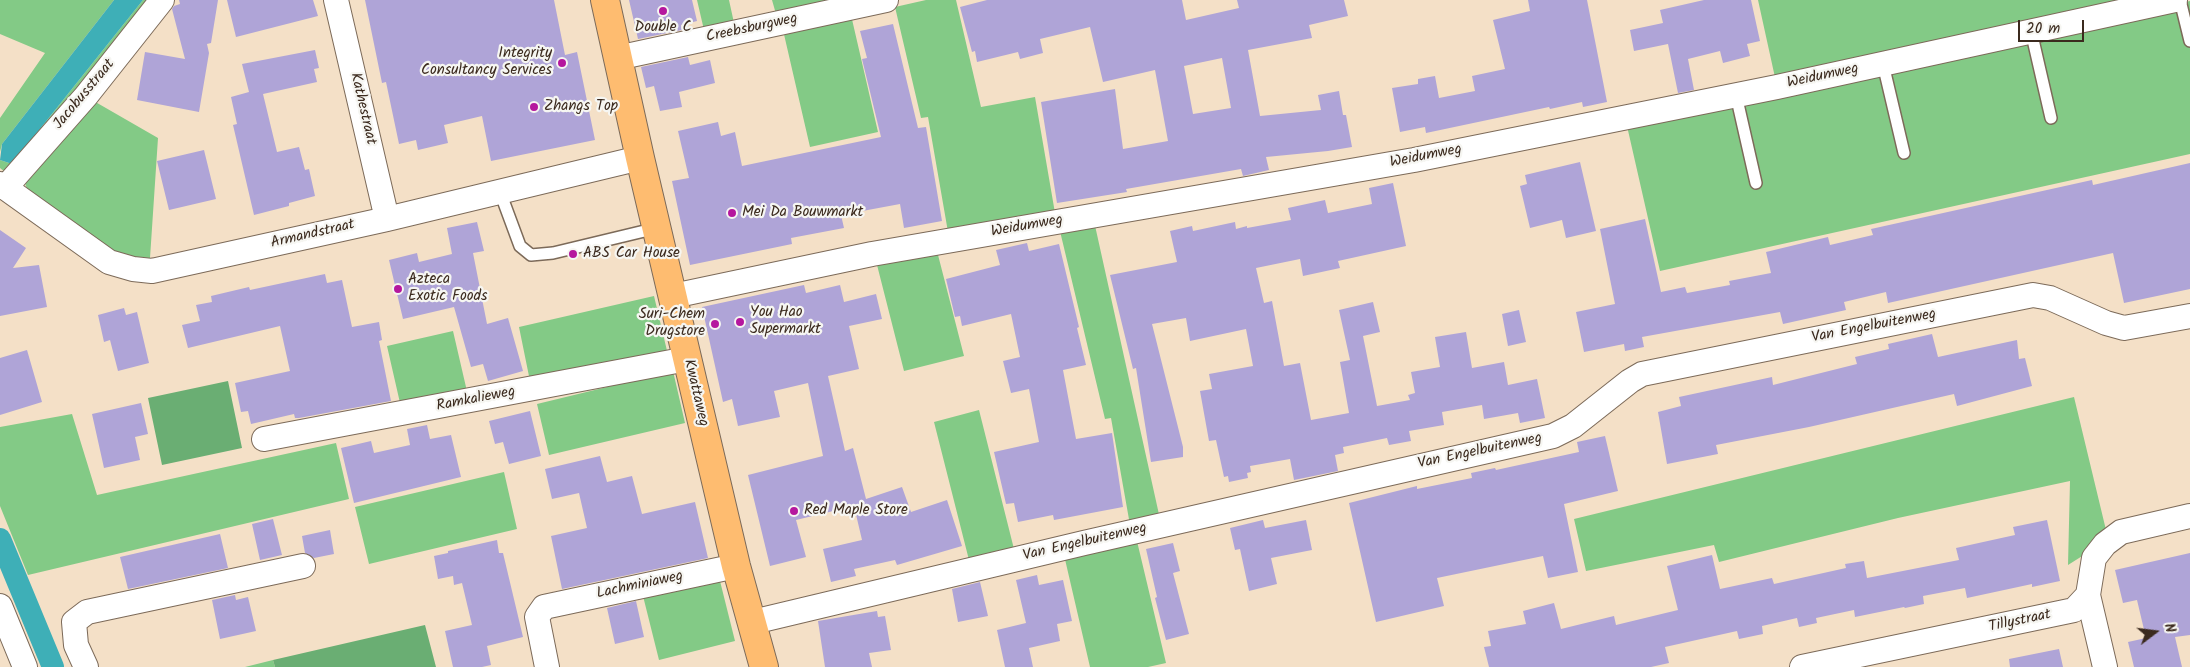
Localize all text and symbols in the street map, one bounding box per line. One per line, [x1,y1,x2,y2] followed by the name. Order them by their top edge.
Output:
[657,5,669,17] marker: Double C
[2020,10,2086,42] scale bar
[705,11,799,47] street label: Creebsburgweg
[2026,17,2060,41] text: 20 m
[635,19,691,37] place label: Double C
[421,45,552,80] place label: Integrity Consultancy Services
[50,56,120,134] street label: Jacobusstraat
[556,57,568,69] marker: Integrity Consultancy Services
[1786,61,1860,93] street label: Weidumweg
[345,71,379,147] street label: Kathestraat
[544,98,618,116] place label: Zhangs Top
[528,101,540,113] marker: Zhangs Top
[1389,141,1463,173] street label: Weidumweg
[742,204,863,222] place label: Mei Da Bouwmarkt
[726,207,738,219] marker: Mei Da Bouwmarkt
[990,212,1064,242] street label: Weidumweg
[269,217,357,253] street label: Armandstraat
[583,245,680,263] place label: ABS Car House
[567,248,579,260] marker: ABS Car House
[408,271,487,306] place label: Azteca Exotic Foods
[392,283,404,295] marker: Azteca Exotic Foods
[750,304,821,339] place label: You Hao Supermarkt
[639,306,705,341] place label: Suri-Chem Drugstore
[1810,306,1938,348] street label: Van Engelbuitenweg
[734,316,746,328] marker: You Hao Supermarkt
[709,318,721,330] marker: Suri-Chem Drugstore
[679,358,711,428] street label: Kwattaweg
[435,384,517,416] street label: Ramkalieweg
[1416,430,1544,474] street label: Van Engelbuitenweg
[804,502,908,520] place label: Red Maple Store
[788,505,800,517] marker: Red Maple Store
[1021,520,1149,566] street label: Van Engelbuitenweg
[595,568,685,604] street label: Lachminiaweg
[1987,607,2053,637] street label: Tillystraat
[2130,607,2180,657] north arrow
[2158,621,2181,635] text: N

